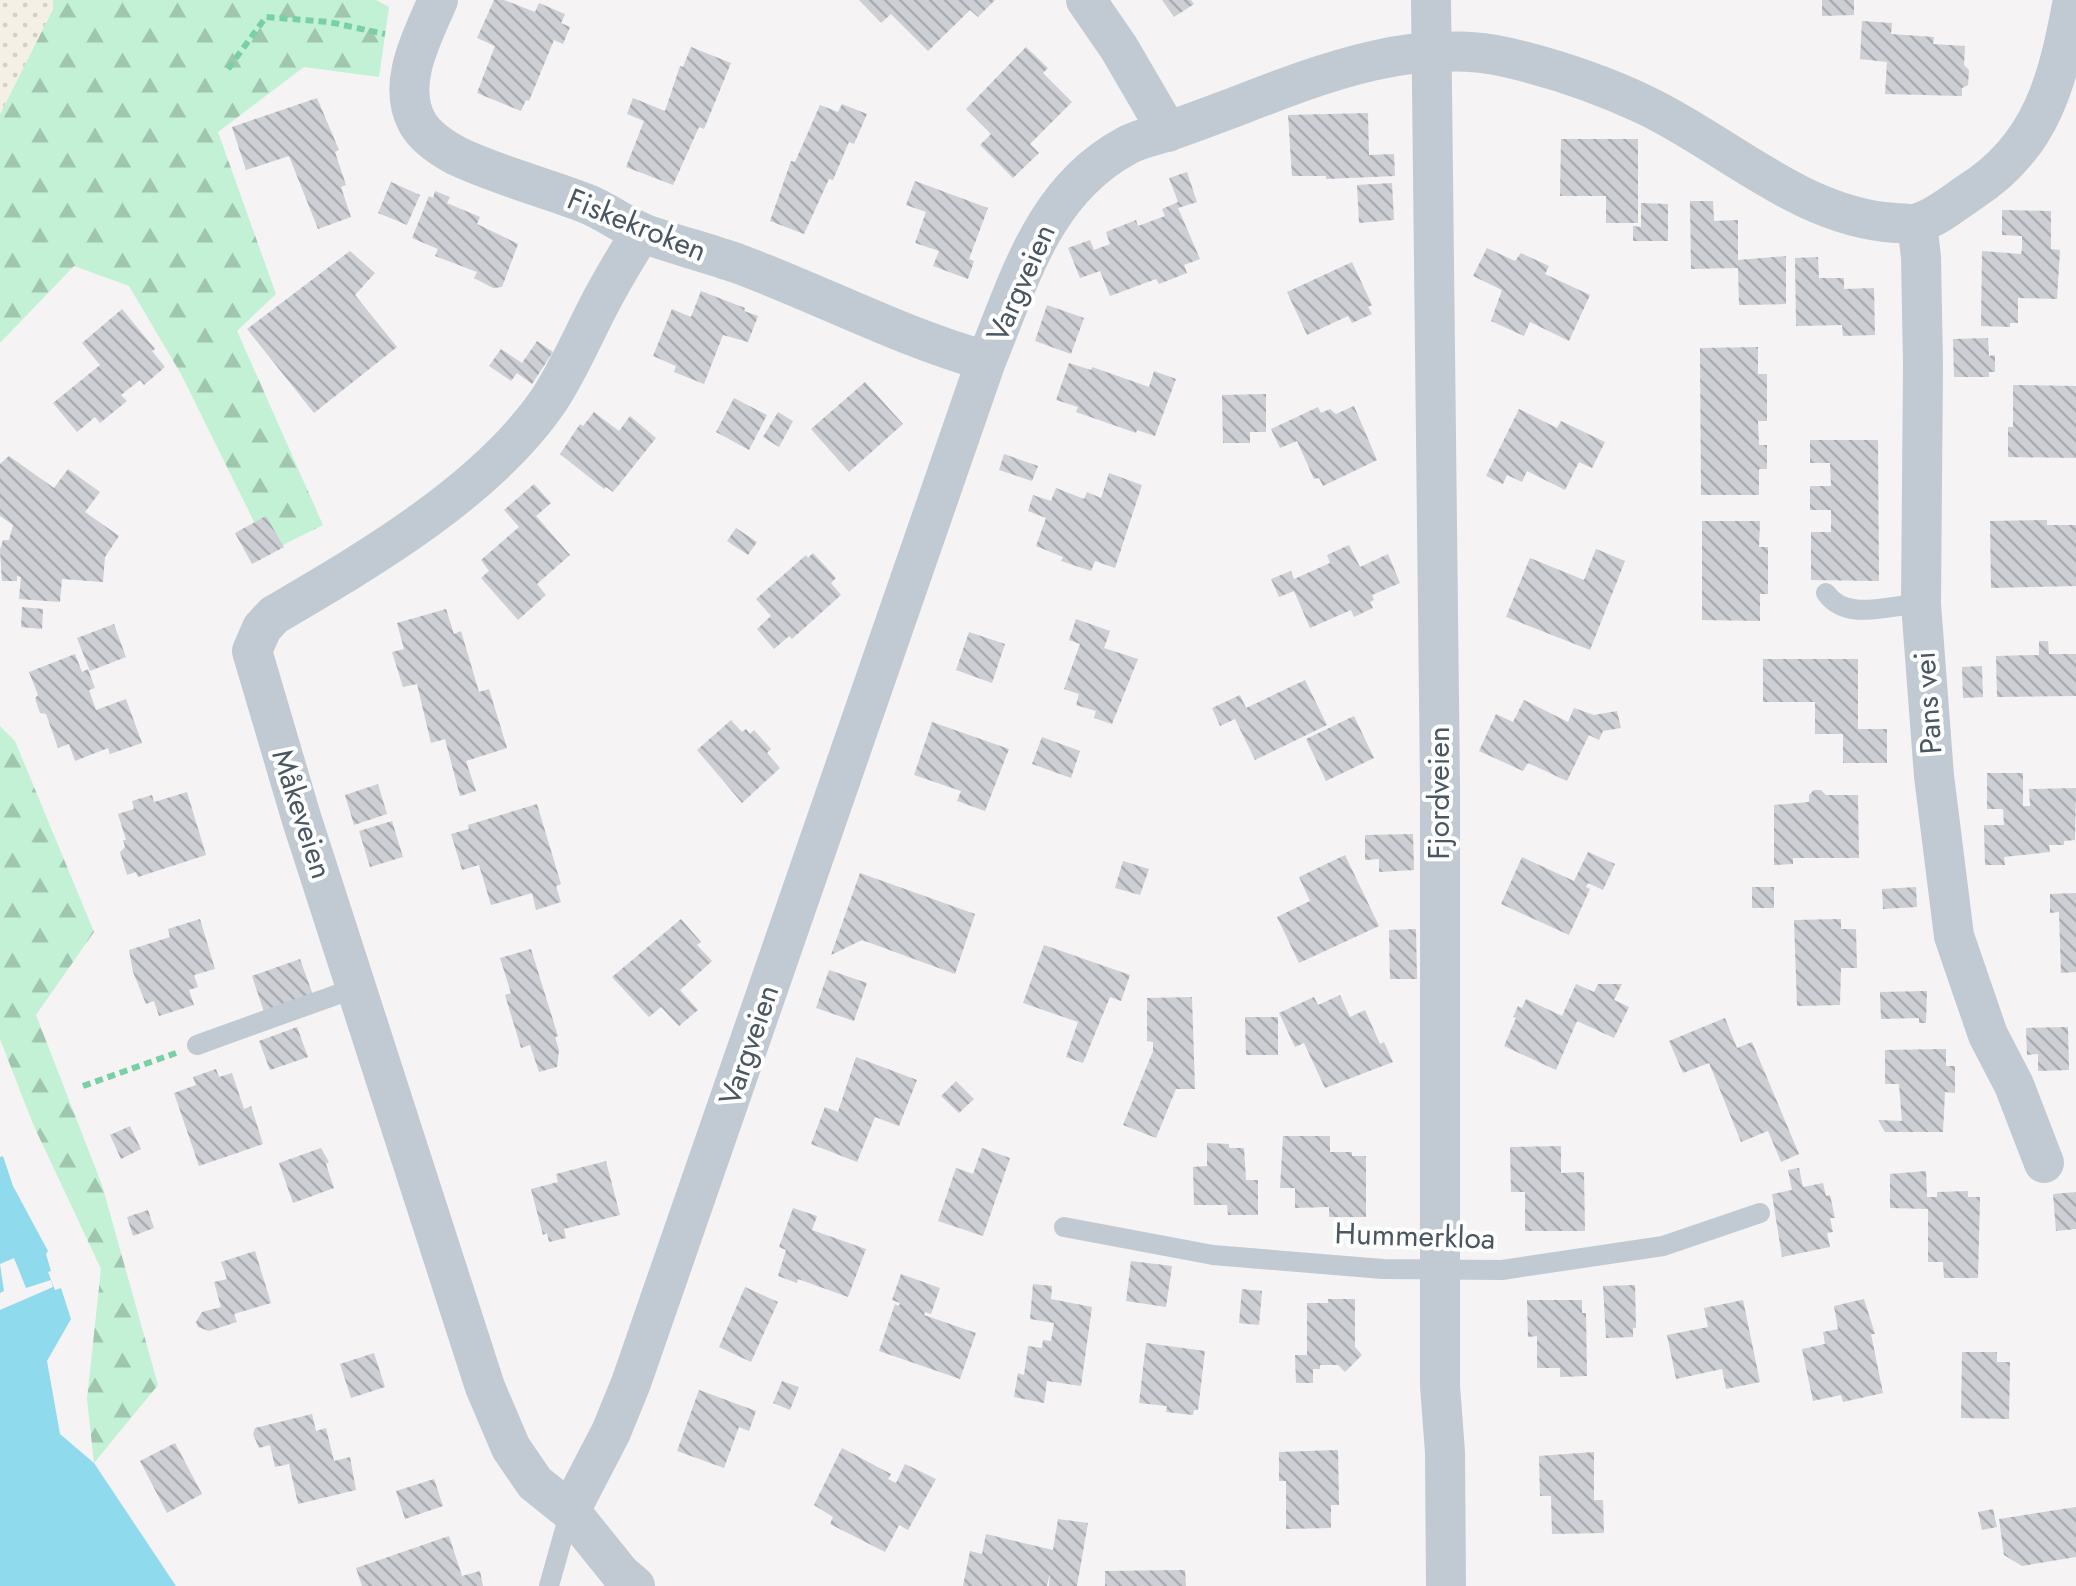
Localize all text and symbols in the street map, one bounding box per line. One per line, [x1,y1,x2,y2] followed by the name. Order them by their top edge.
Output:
[561,177,713,272] street label: Fiskekroken
[975,217,1066,349] street label: Vargveien
[1902,650,1953,756] street label: Pans vei
[1417,726,1460,860] street label: Fjordveien
[261,744,344,884] street label: Måkeveien
[708,979,789,1111] street label: Vargveien
[1334,1211,1496,1260] street label: Hummerkloa

